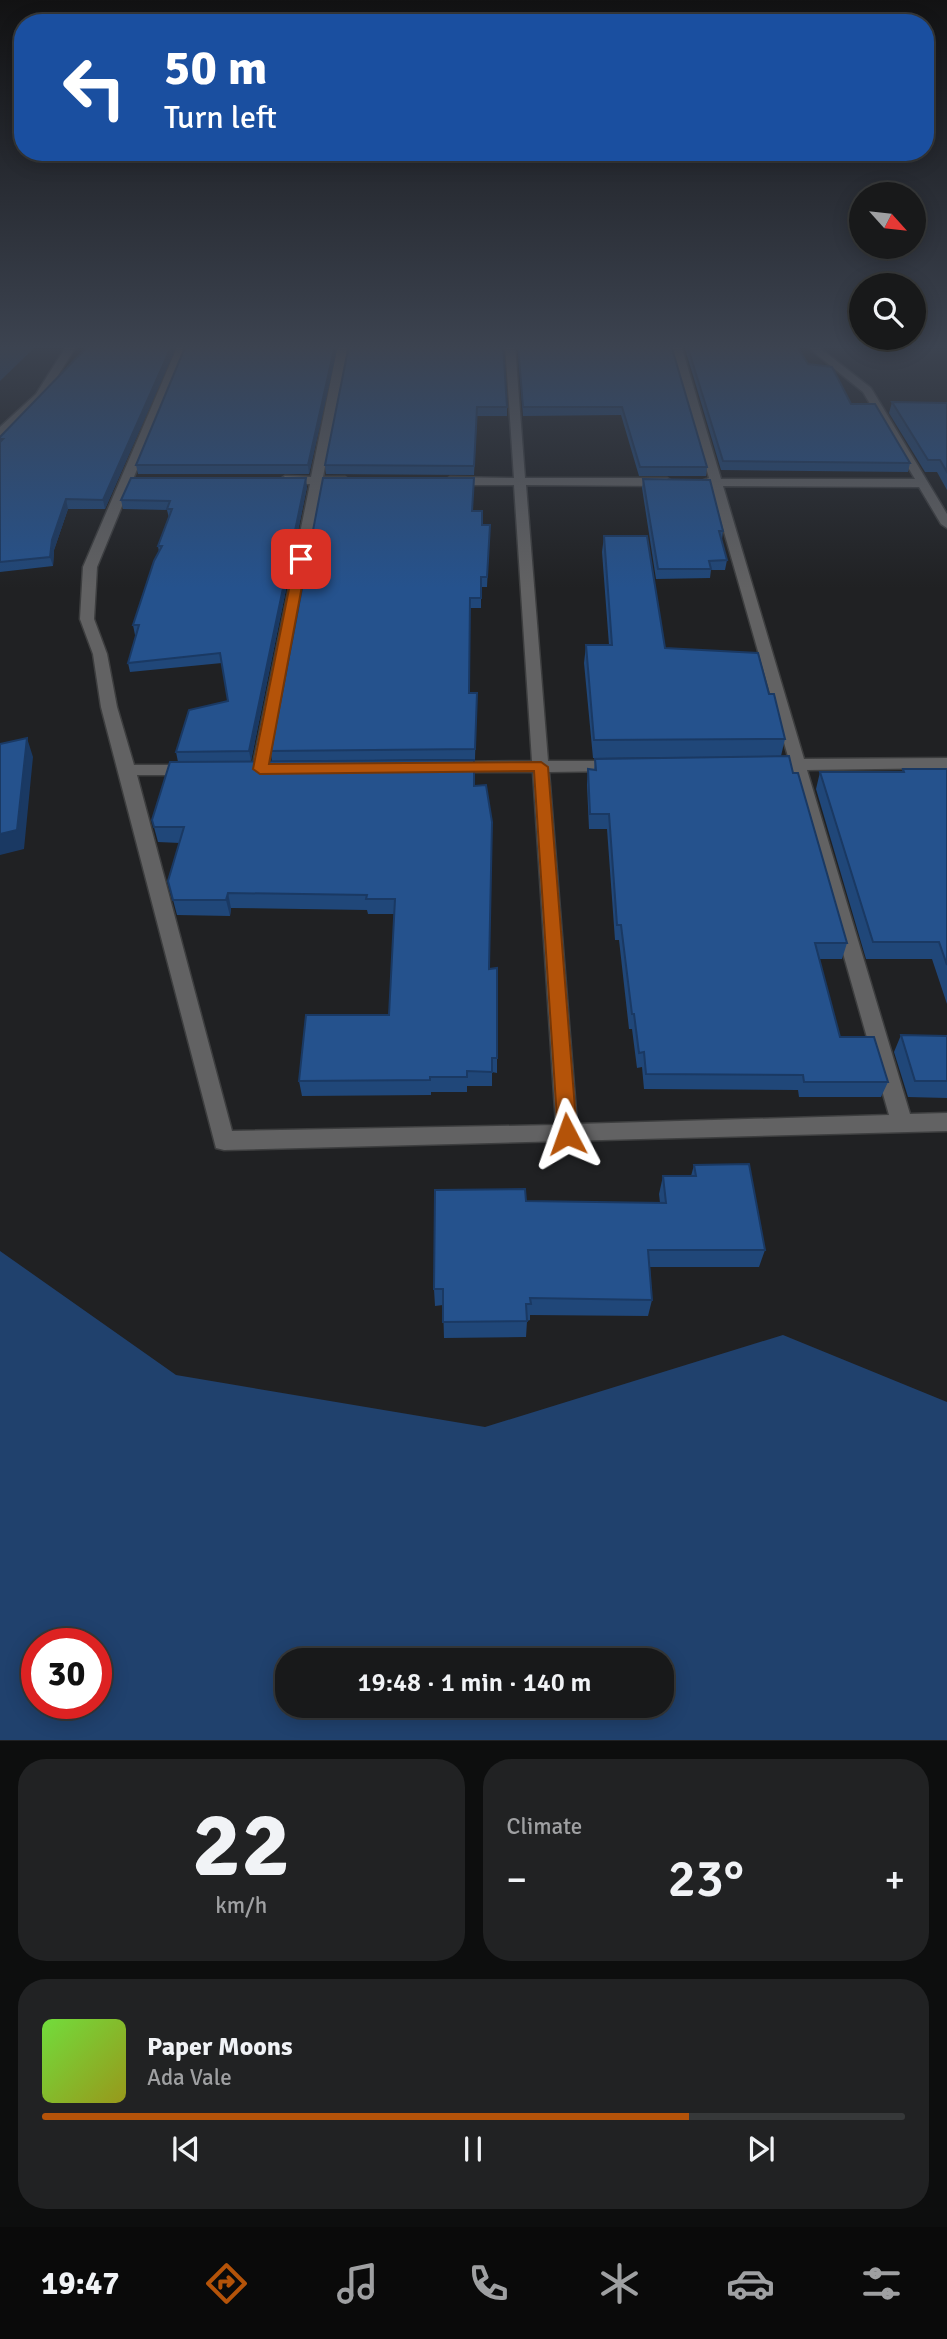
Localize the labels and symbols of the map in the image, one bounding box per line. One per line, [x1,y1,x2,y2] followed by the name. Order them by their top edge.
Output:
[849,182,926,259] north arrow
[271,529,331,589] pin
[530,1097,604,1171] position arrow
[21,1628,112,1719] speed limit sign: 30

